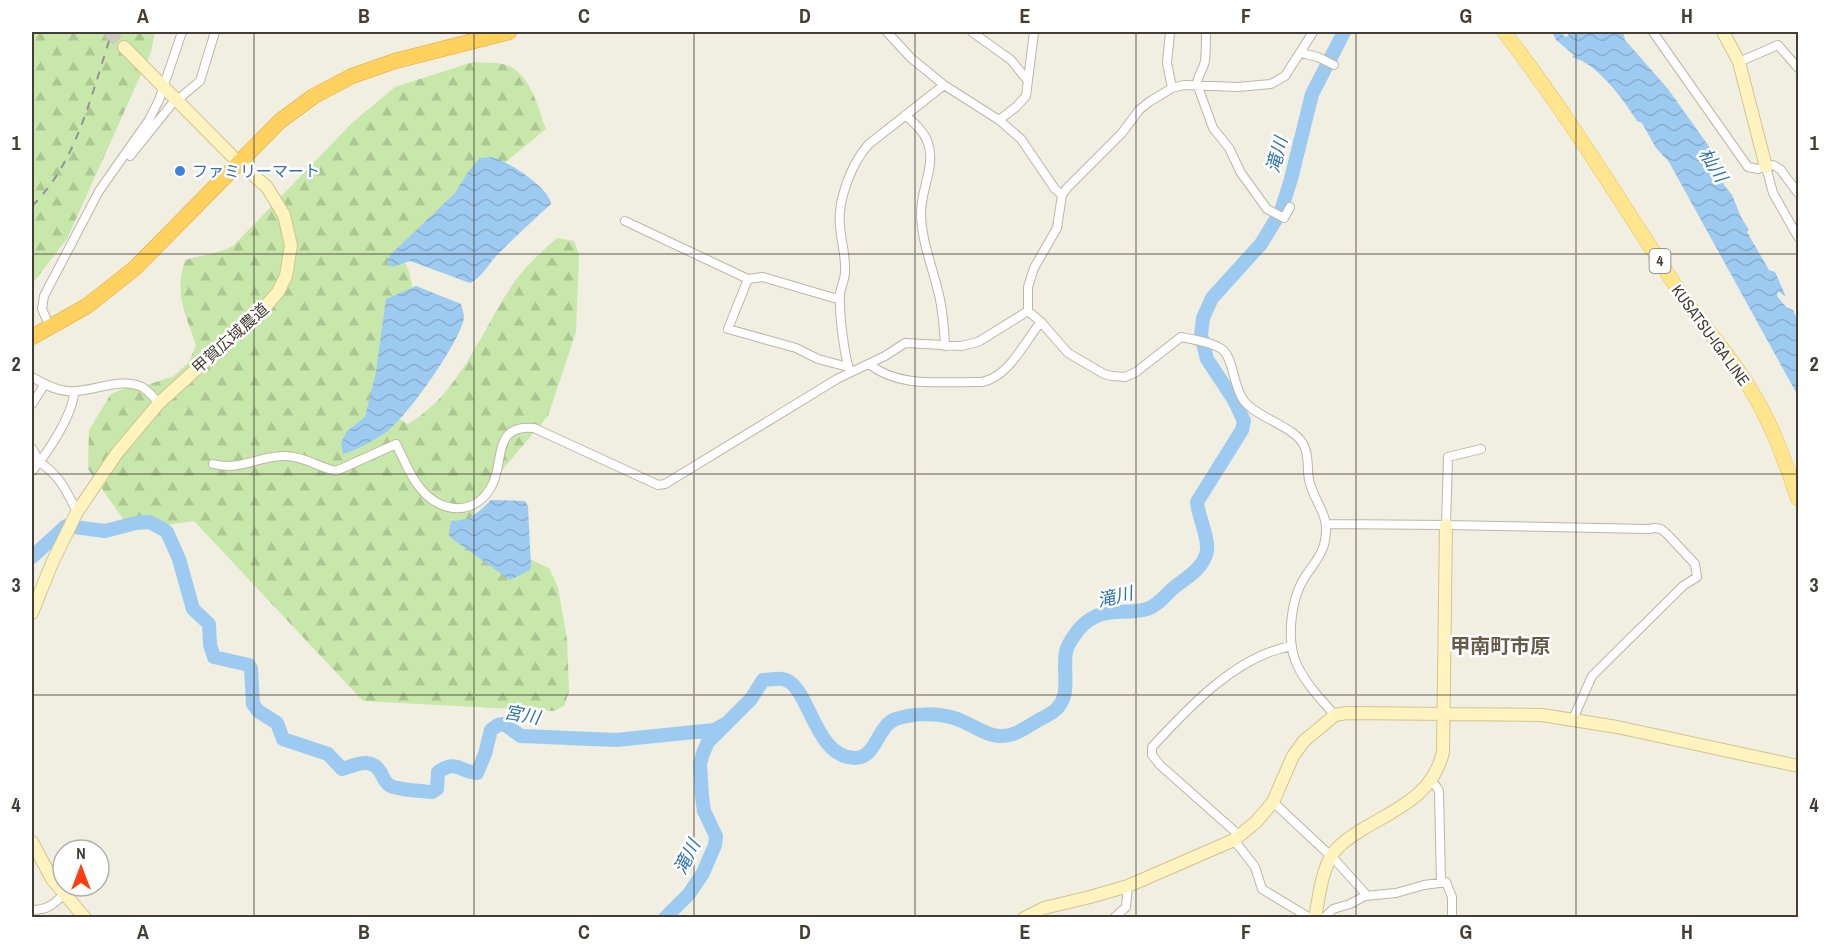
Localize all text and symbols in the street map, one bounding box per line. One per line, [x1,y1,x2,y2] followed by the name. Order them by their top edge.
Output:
[137,2,149,29] text: A
[358,2,370,29] text: B
[578,2,590,29] text: C
[799,2,811,29] text: D
[1020,2,1031,29] text: E
[1241,2,1251,29] text: F
[1460,2,1472,29] text: G
[1681,2,1693,29] text: H
[11,129,21,156] text: 1
[1809,129,1819,156] text: 1
[1260,132,1294,175] water label: 滝川
[1693,143,1735,188] water label: 杣川
[192,160,320,182] place label: ファミリーマート
[173,164,187,178] marker: ファミリーマート
[1650,249,1670,273] road number: 4
[1667,280,1755,390] street label: KUSATSU-IGA LINE
[187,298,273,378] street label: 甲賀広域農道
[11,350,21,377] text: 2
[1809,350,1819,377] text: 2
[11,571,21,598] text: 3
[1809,571,1819,598] text: 3
[1095,580,1137,613] water label: 滝川
[1450,632,1550,659] district label: 甲南町市原
[502,699,544,730] water label: 宮川
[11,791,21,818] text: 4
[1809,791,1819,818] text: 4
[667,833,707,878] water label: 滝川
[51,838,111,898] north arrow
[76,842,86,864] text: N
[137,918,149,945] text: A
[358,918,370,945] text: B
[578,918,590,945] text: C
[799,918,811,945] text: D
[1020,918,1031,945] text: E
[1241,918,1251,945] text: F
[1460,918,1472,945] text: G
[1681,918,1693,945] text: H

